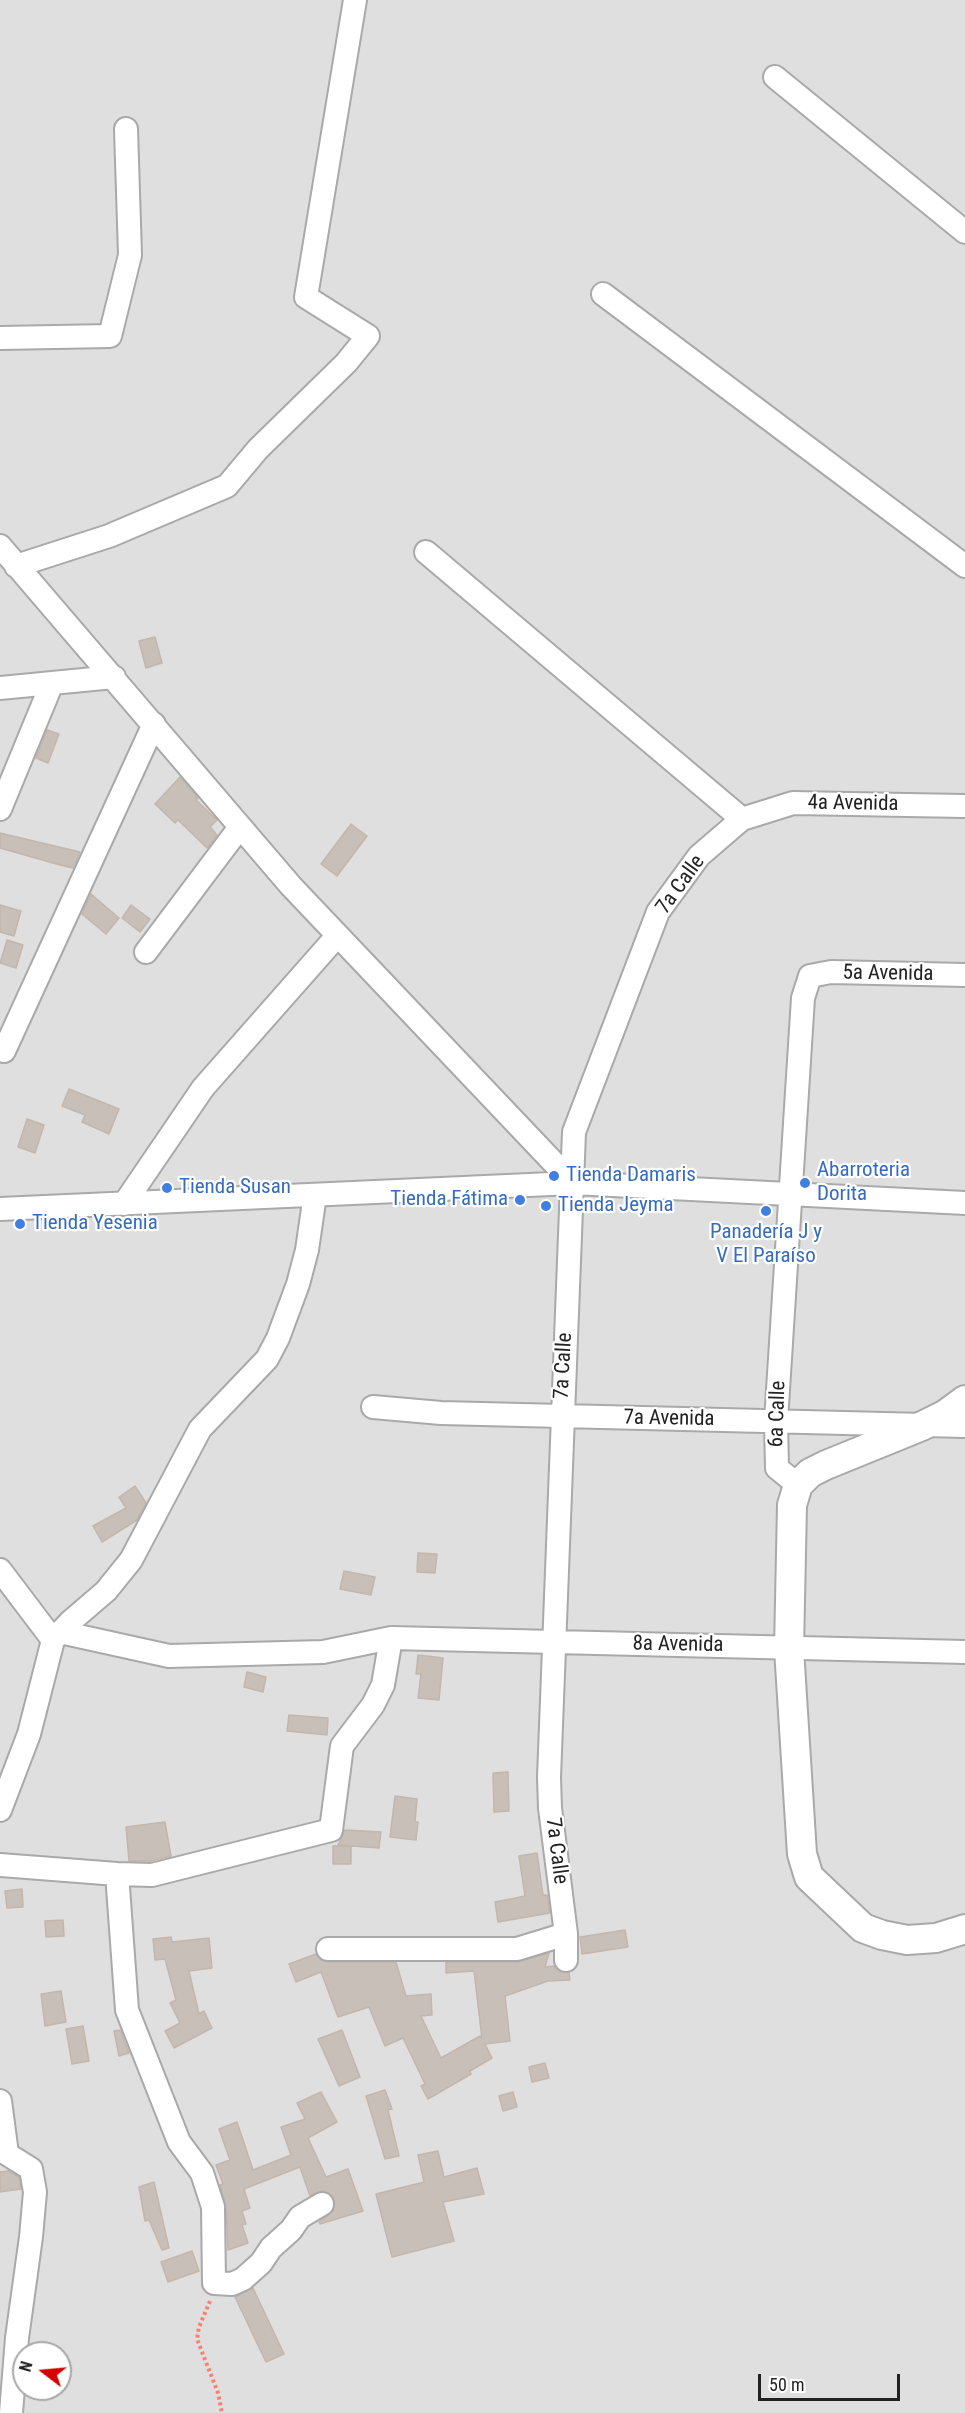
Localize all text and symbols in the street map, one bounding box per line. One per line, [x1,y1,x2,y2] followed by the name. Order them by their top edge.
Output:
[807,791,899,817] street label: 4a Avenida
[651,851,711,919] street label: 7a Calle
[842,961,934,987] street label: 5a Avenida
[817,1158,910,1208] place label: Abarroteria Dorita
[566,1163,696,1189] place label: Tienda Damaris
[547,1169,561,1183] marker: Tienda Damaris
[179,1175,291,1201] place label: Tienda Susan
[798,1176,812,1190] marker: Abarroteria Dorita
[160,1181,174,1195] marker: Tienda Susan
[390,1187,508,1213] place label: Tienda Fátima
[513,1193,527,1207] marker: Tienda Fátima
[558,1193,674,1219] place label: Tienda Jeyma
[539,1199,553,1213] marker: Tienda Jeyma
[759,1204,773,1218] marker: Panadería J y V El Paraíso
[32,1211,158,1237] place label: Tienda Yesenia
[13,1217,27,1231] marker: Tienda Yesenia
[710,1220,822,1270] place label: Panadería J y V El Paraíso
[550,1332,578,1400] street label: 7a Calle
[764,1380,792,1448] street label: 6a Calle
[623,1406,715,1432] street label: 7a Avenida
[632,1632,724,1658] street label: 8a Avenida
[539,1816,573,1886] street label: 7a Calle
[12,2341,72,2401] north arrow
[16,2359,37,2374] text: N
[761,2362,904,2400] scale bar
[769,2374,804,2395] text: 50 m

